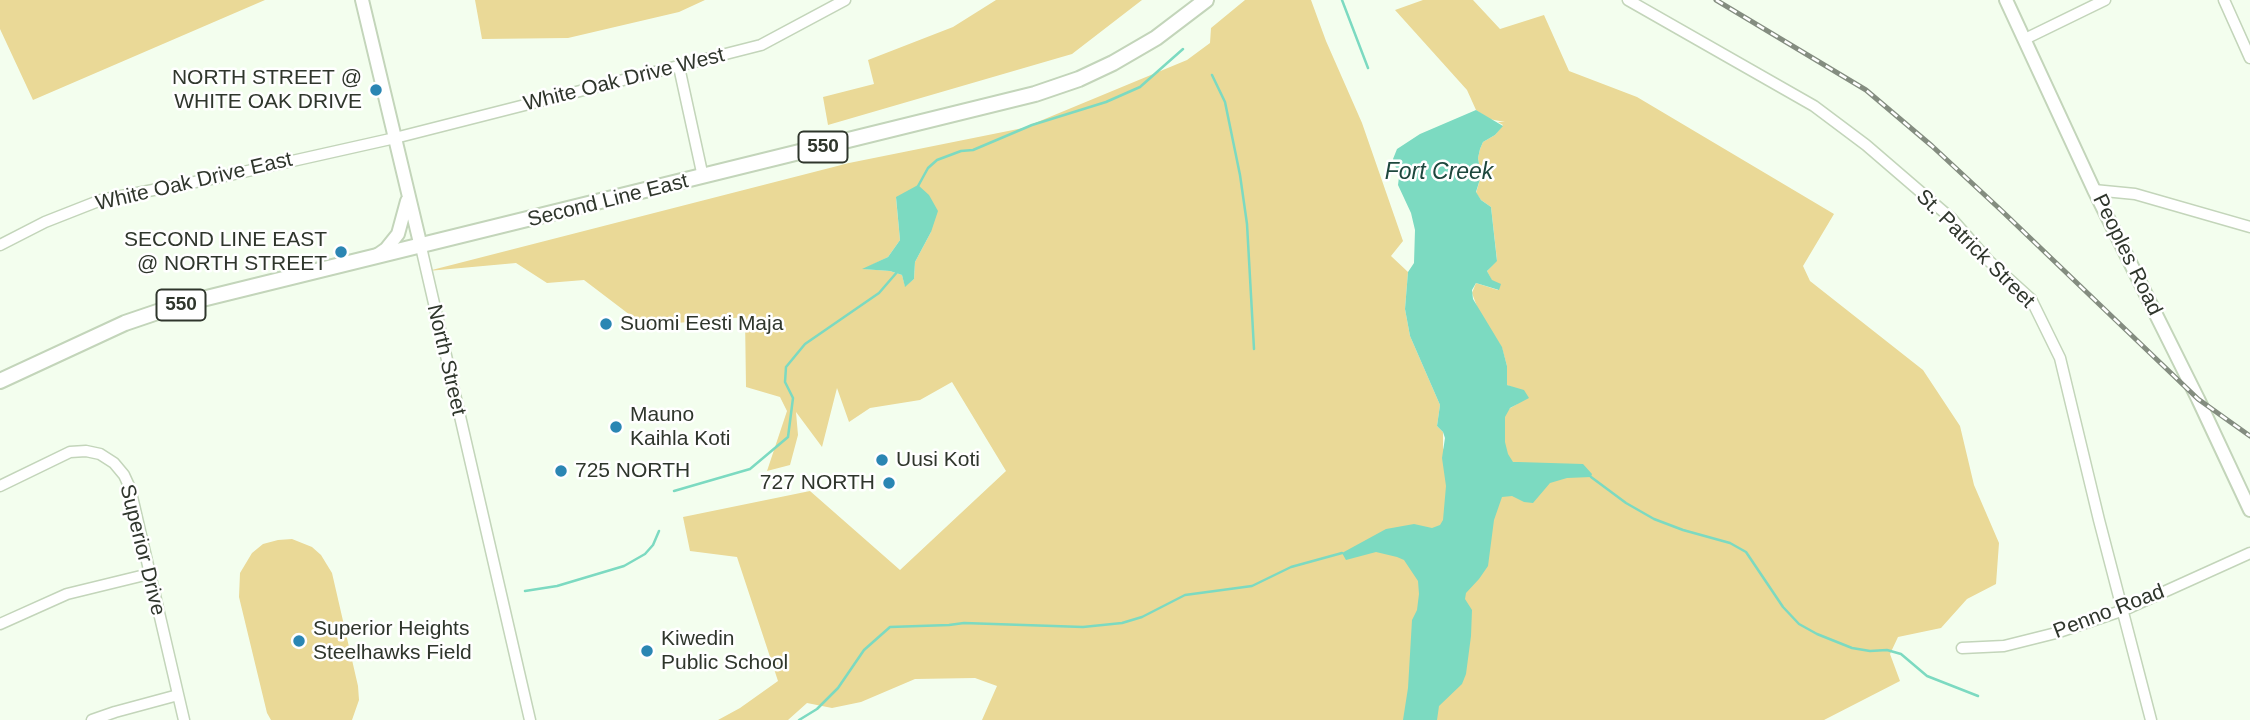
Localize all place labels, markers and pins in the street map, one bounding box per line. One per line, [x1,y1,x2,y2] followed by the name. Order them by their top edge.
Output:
[172,65,362,115] place label: NORTH STREET @ WHITE OAK DRIVE
[368,82,384,98] marker: NORTH STREET @ WHITE OAK DRIVE
[124,227,327,277] place label: SECOND LINE EAST @ NORTH STREET
[333,244,349,260] marker: SECOND LINE EAST @ NORTH STREET
[620,311,783,337] place label: Suomi Eesti Maja
[598,316,614,332] marker: Suomi Eesti Maja
[630,402,730,452] place label: Mauno Kaihla Koti
[608,419,624,435] marker: Mauno Kaihla Koti
[896,447,980,473] place label: Uusi Koti
[874,452,890,468] marker: Uusi Koti
[575,458,690,484] place label: 725 NORTH
[553,463,569,479] marker: 725 NORTH
[760,470,875,496] place label: 727 NORTH
[881,475,897,491] marker: 727 NORTH
[313,616,472,666] place label: Superior Heights Steelhawks Field
[661,626,788,676] place label: Kiwedin Public School
[291,633,307,649] marker: Superior Heights Steelhawks Field
[639,643,655,659] marker: Kiwedin Public School

